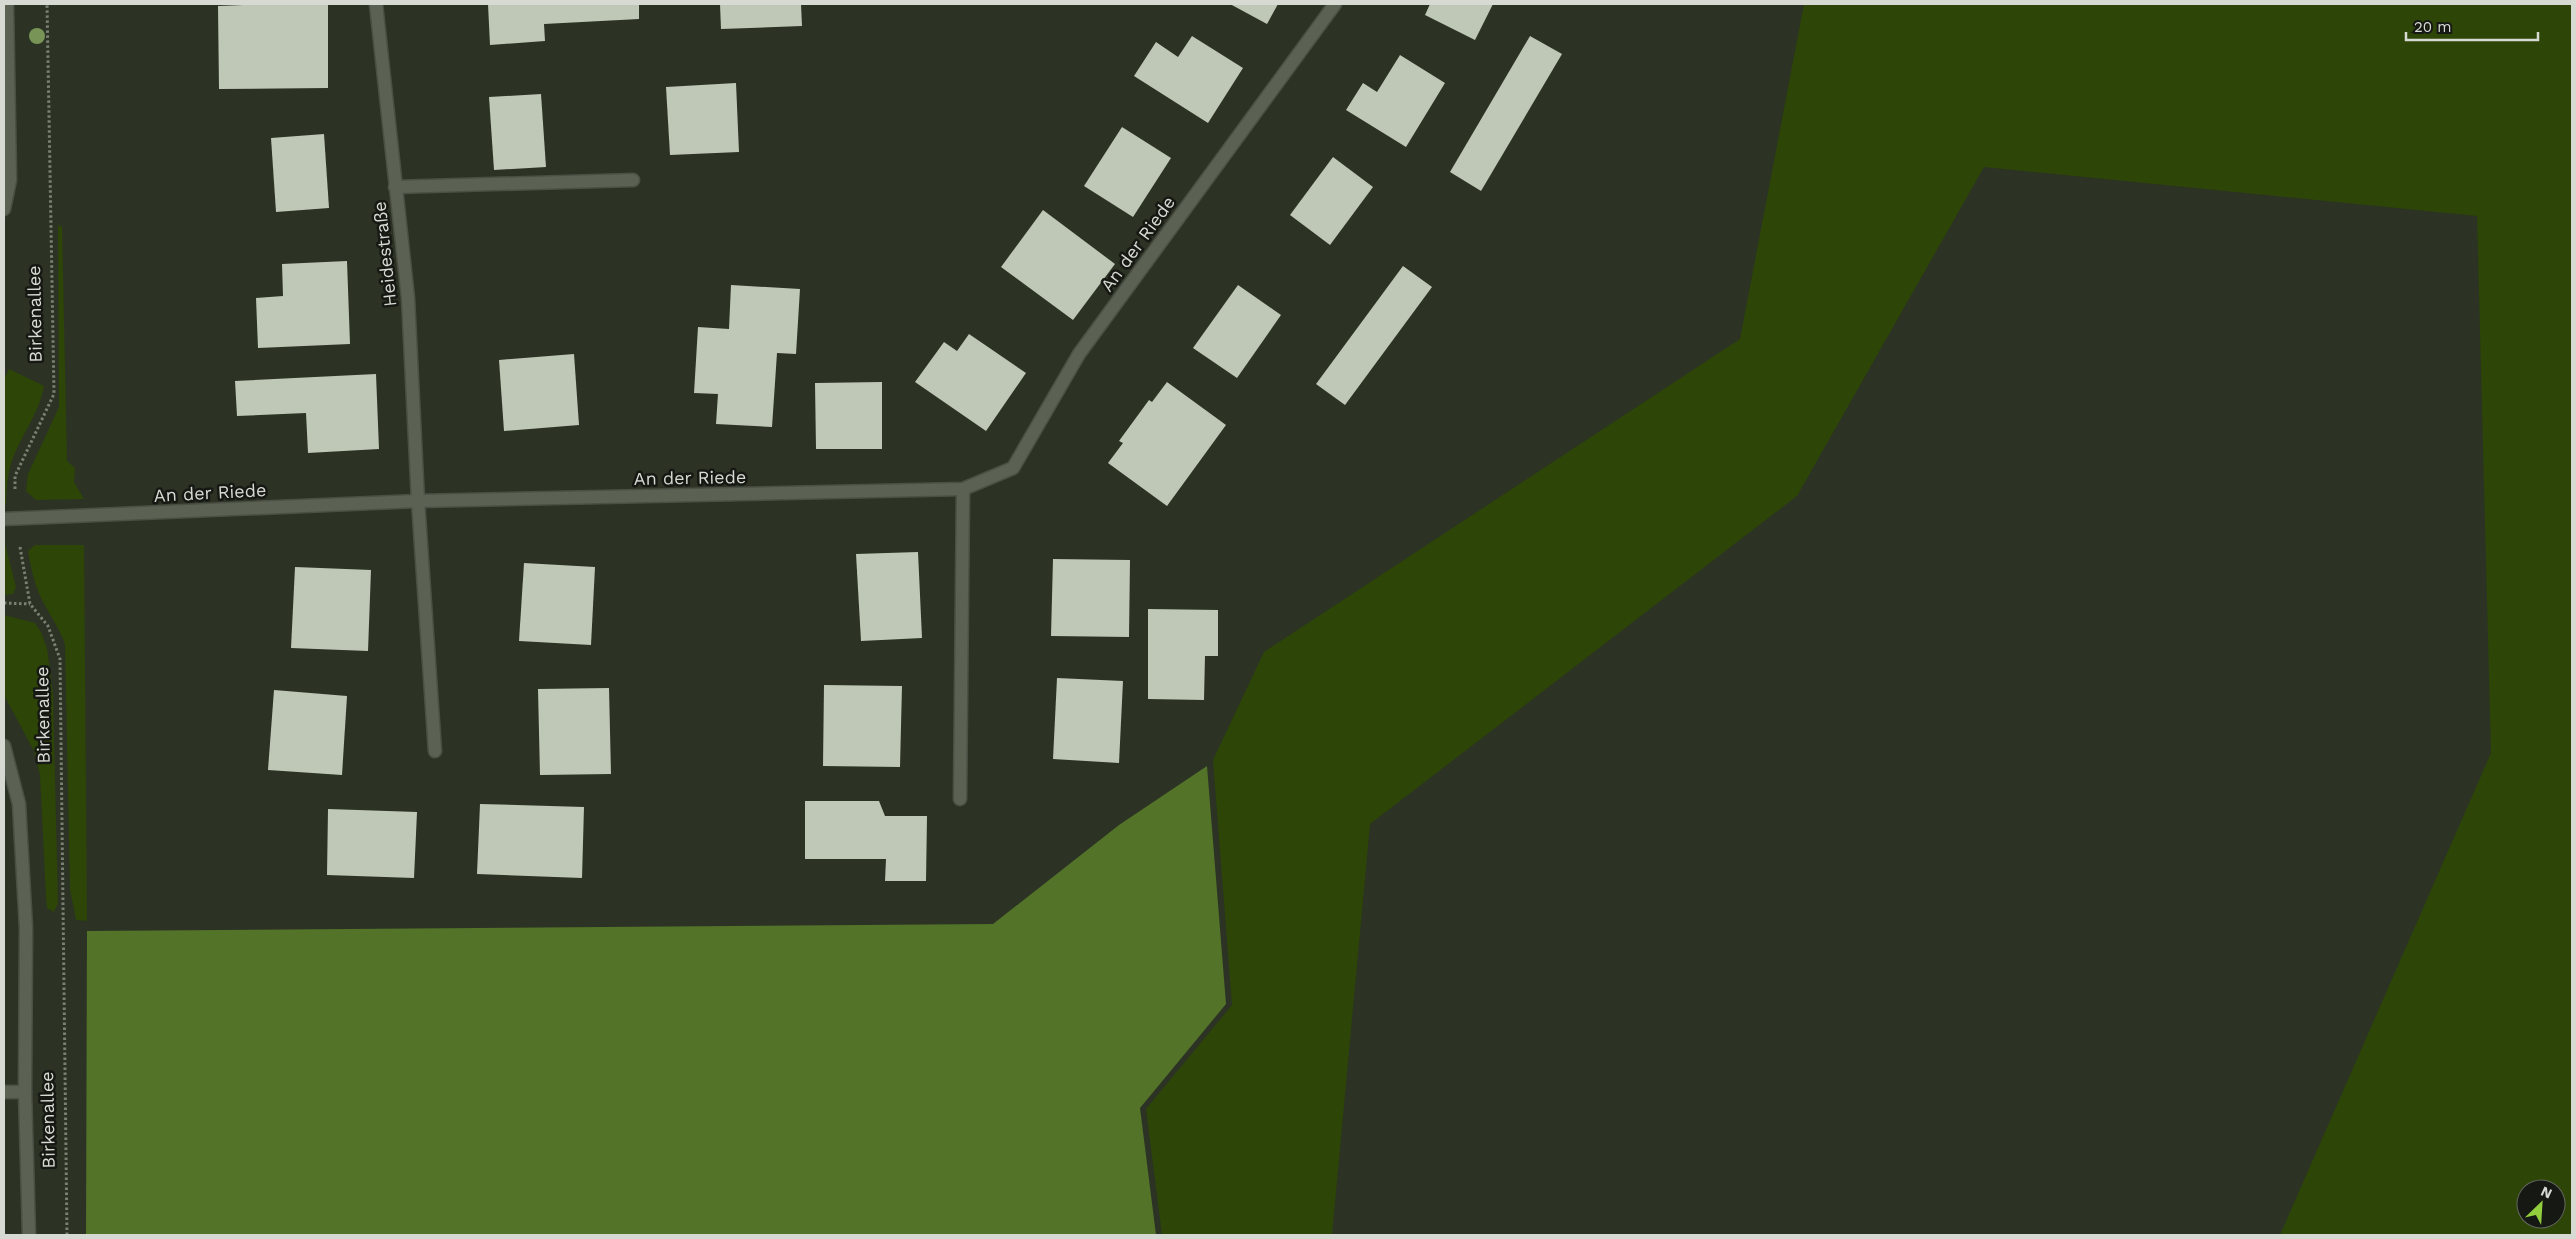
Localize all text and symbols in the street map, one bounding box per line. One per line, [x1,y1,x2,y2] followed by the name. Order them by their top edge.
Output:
[2406,10,2538,42] scale bar
[2414,18,2452,36] text: 20 m
[1096,192,1179,295] street label: An der Riede
[369,200,400,308] street label: Heidestraße
[23,265,46,363] street label: Birkenallee
[633,466,746,489] street label: An der Riede
[153,479,267,506] street label: An der Riede
[31,666,54,764] street label: Birkenallee
[36,1071,59,1169] street label: Birkenallee
[2516,1179,2566,1229] north arrow
[2538,1183,2555,1202] text: N

